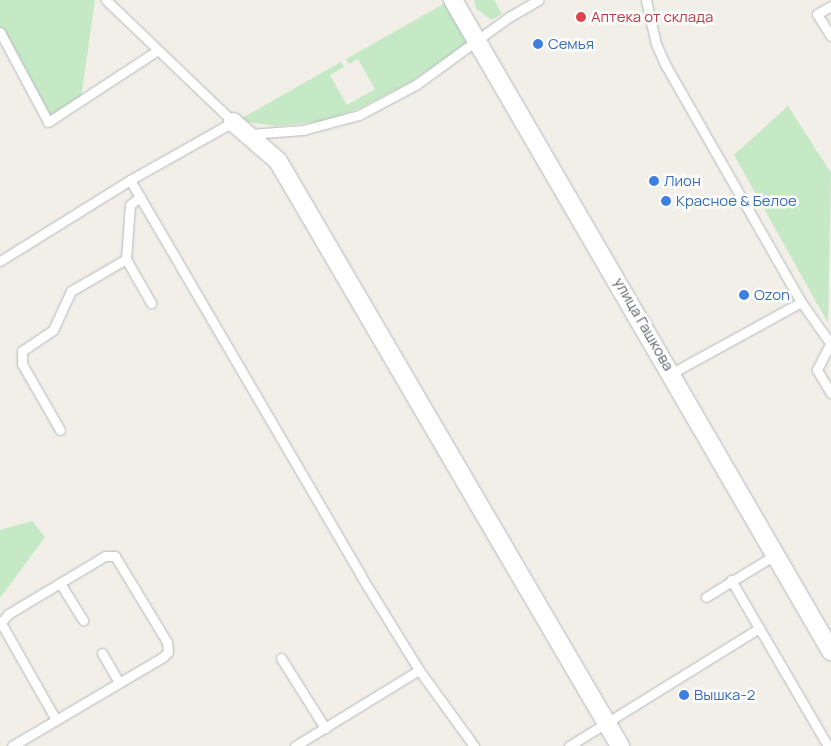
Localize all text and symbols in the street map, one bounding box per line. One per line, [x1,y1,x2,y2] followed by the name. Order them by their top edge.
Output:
[591,8,713,26] place label: Аптека от склада
[575,11,587,23] marker: Аптека от склада
[548,35,594,53] place label: Семья
[532,38,544,50] marker: Семья
[664,172,701,190] place label: Лион
[648,175,660,187] marker: Лион
[676,192,797,210] place label: Красное & Белое
[660,195,672,207] marker: Красное & Белое
[610,274,678,374] street label: улица Гашкова
[754,286,790,304] place label: Ozon
[738,289,750,301] marker: Ozon
[694,686,755,704] place label: Вышка-2
[678,689,690,701] marker: Вышка-2

